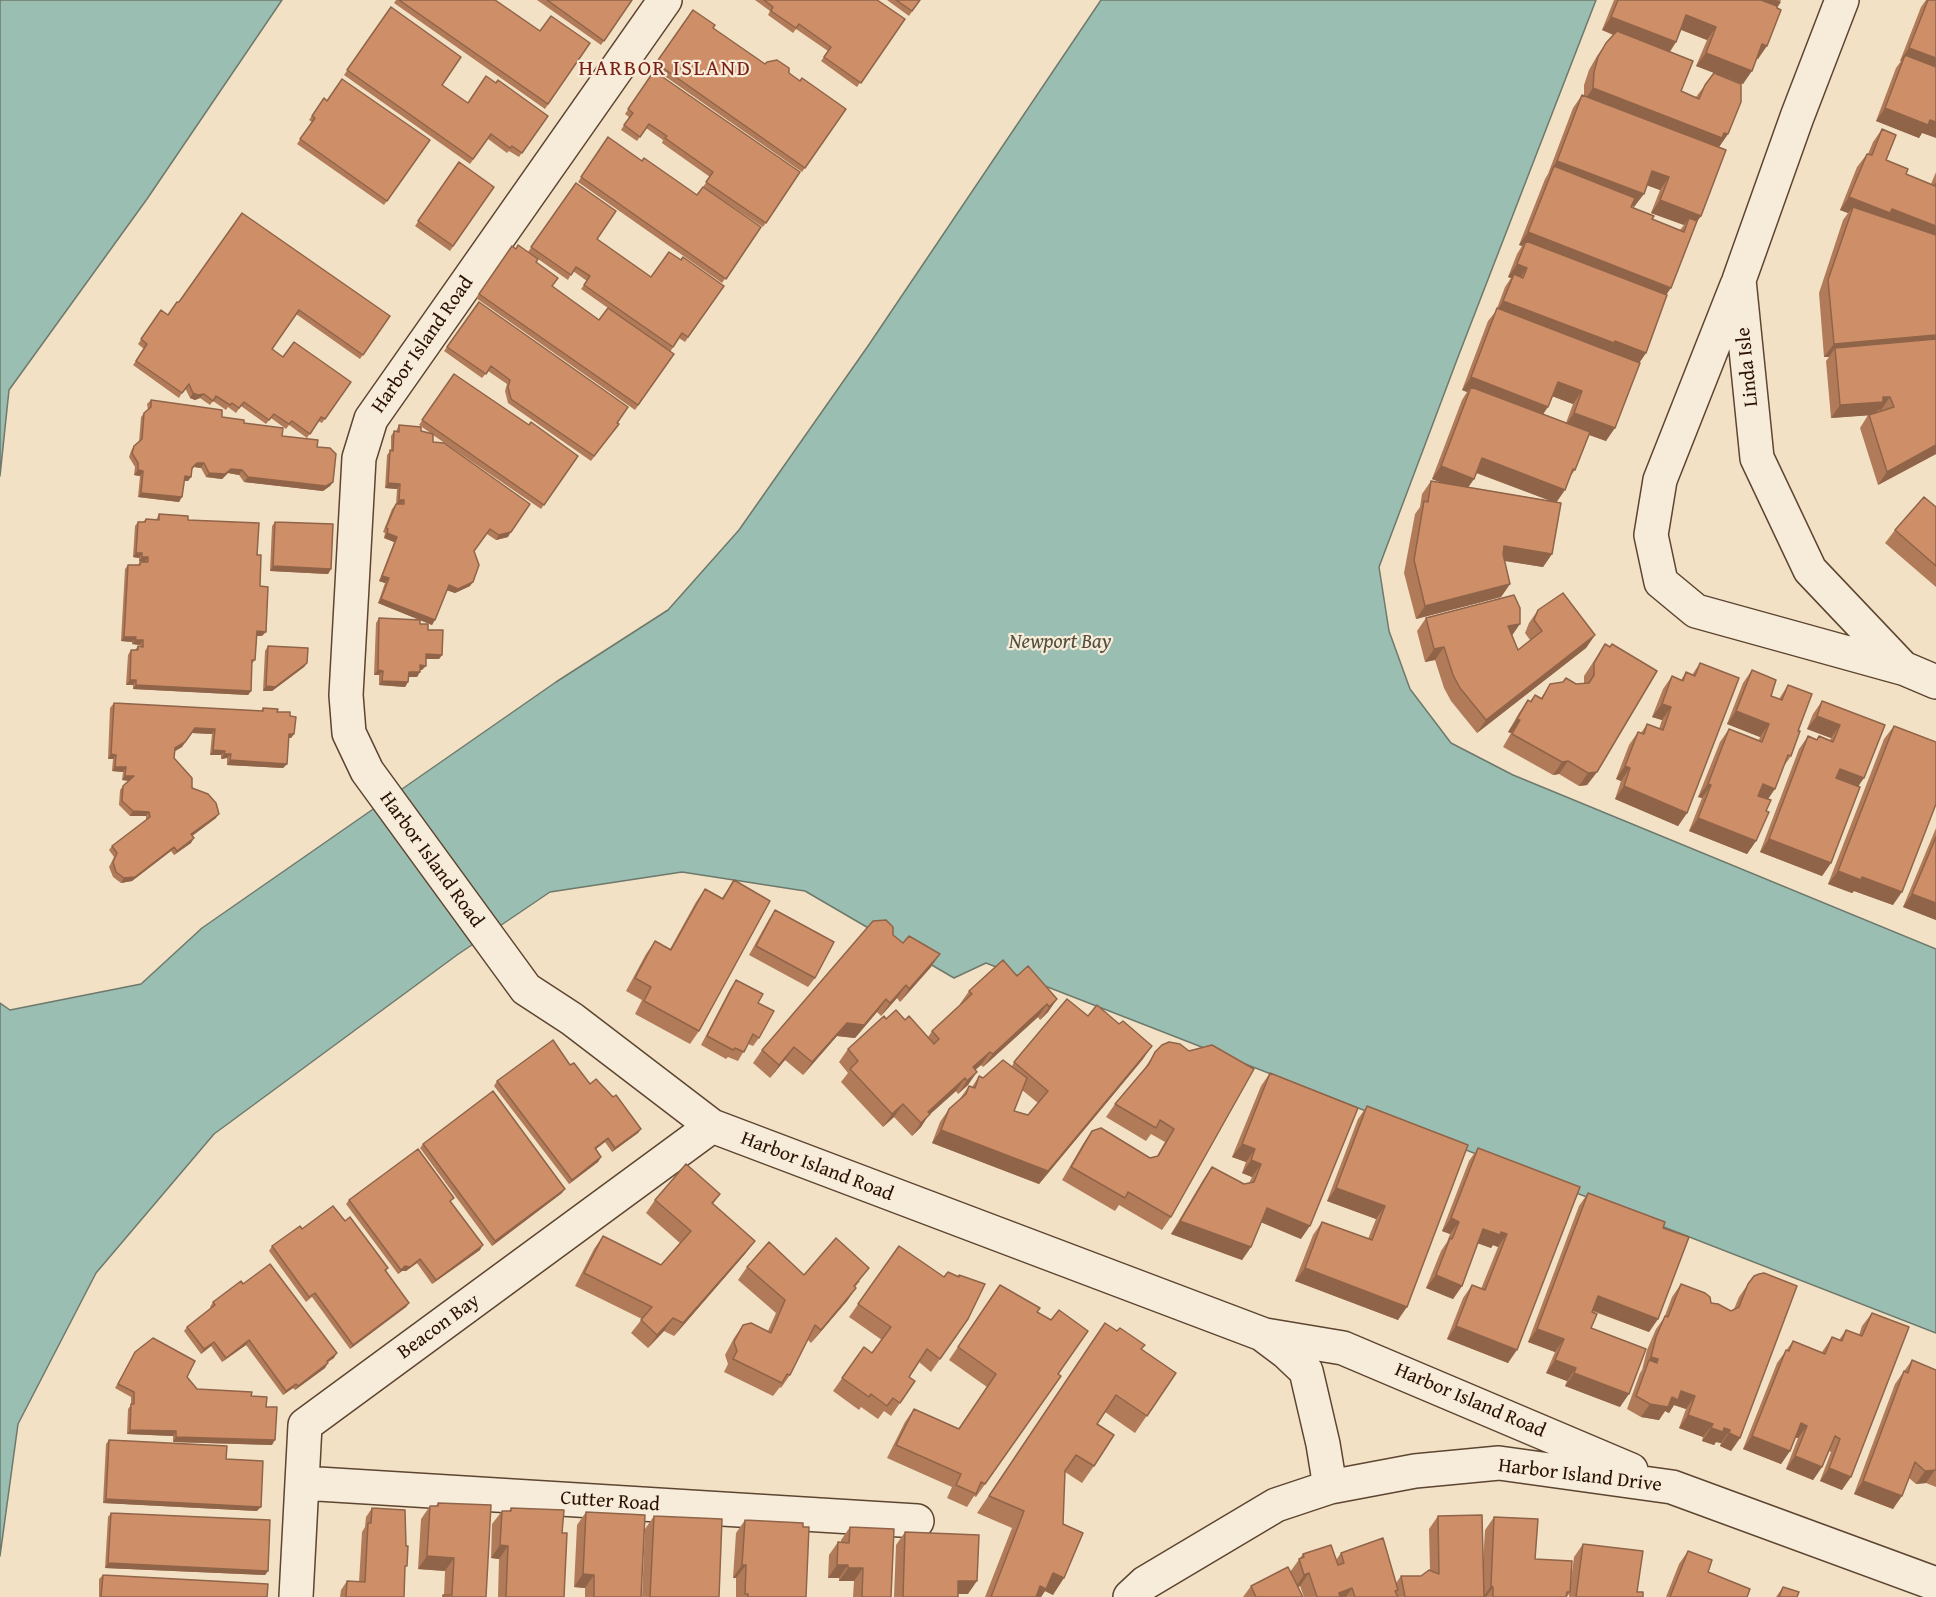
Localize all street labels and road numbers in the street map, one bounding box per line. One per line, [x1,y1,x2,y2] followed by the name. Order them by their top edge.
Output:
[367,272,479,418] street label: Harbor Island Road
[1732,326,1764,408] street label: Linda Isle
[374,788,488,932] street label: Harbor Island Road
[737,1127,897,1207] street label: Harbor Island Road
[393,1289,485,1365] street label: Beacon Bay
[1391,1358,1549,1444] street label: Harbor Island Road
[1497,1454,1663,1498] street label: Harbor Island Drive
[559,1487,661,1517] street label: Cutter Road

